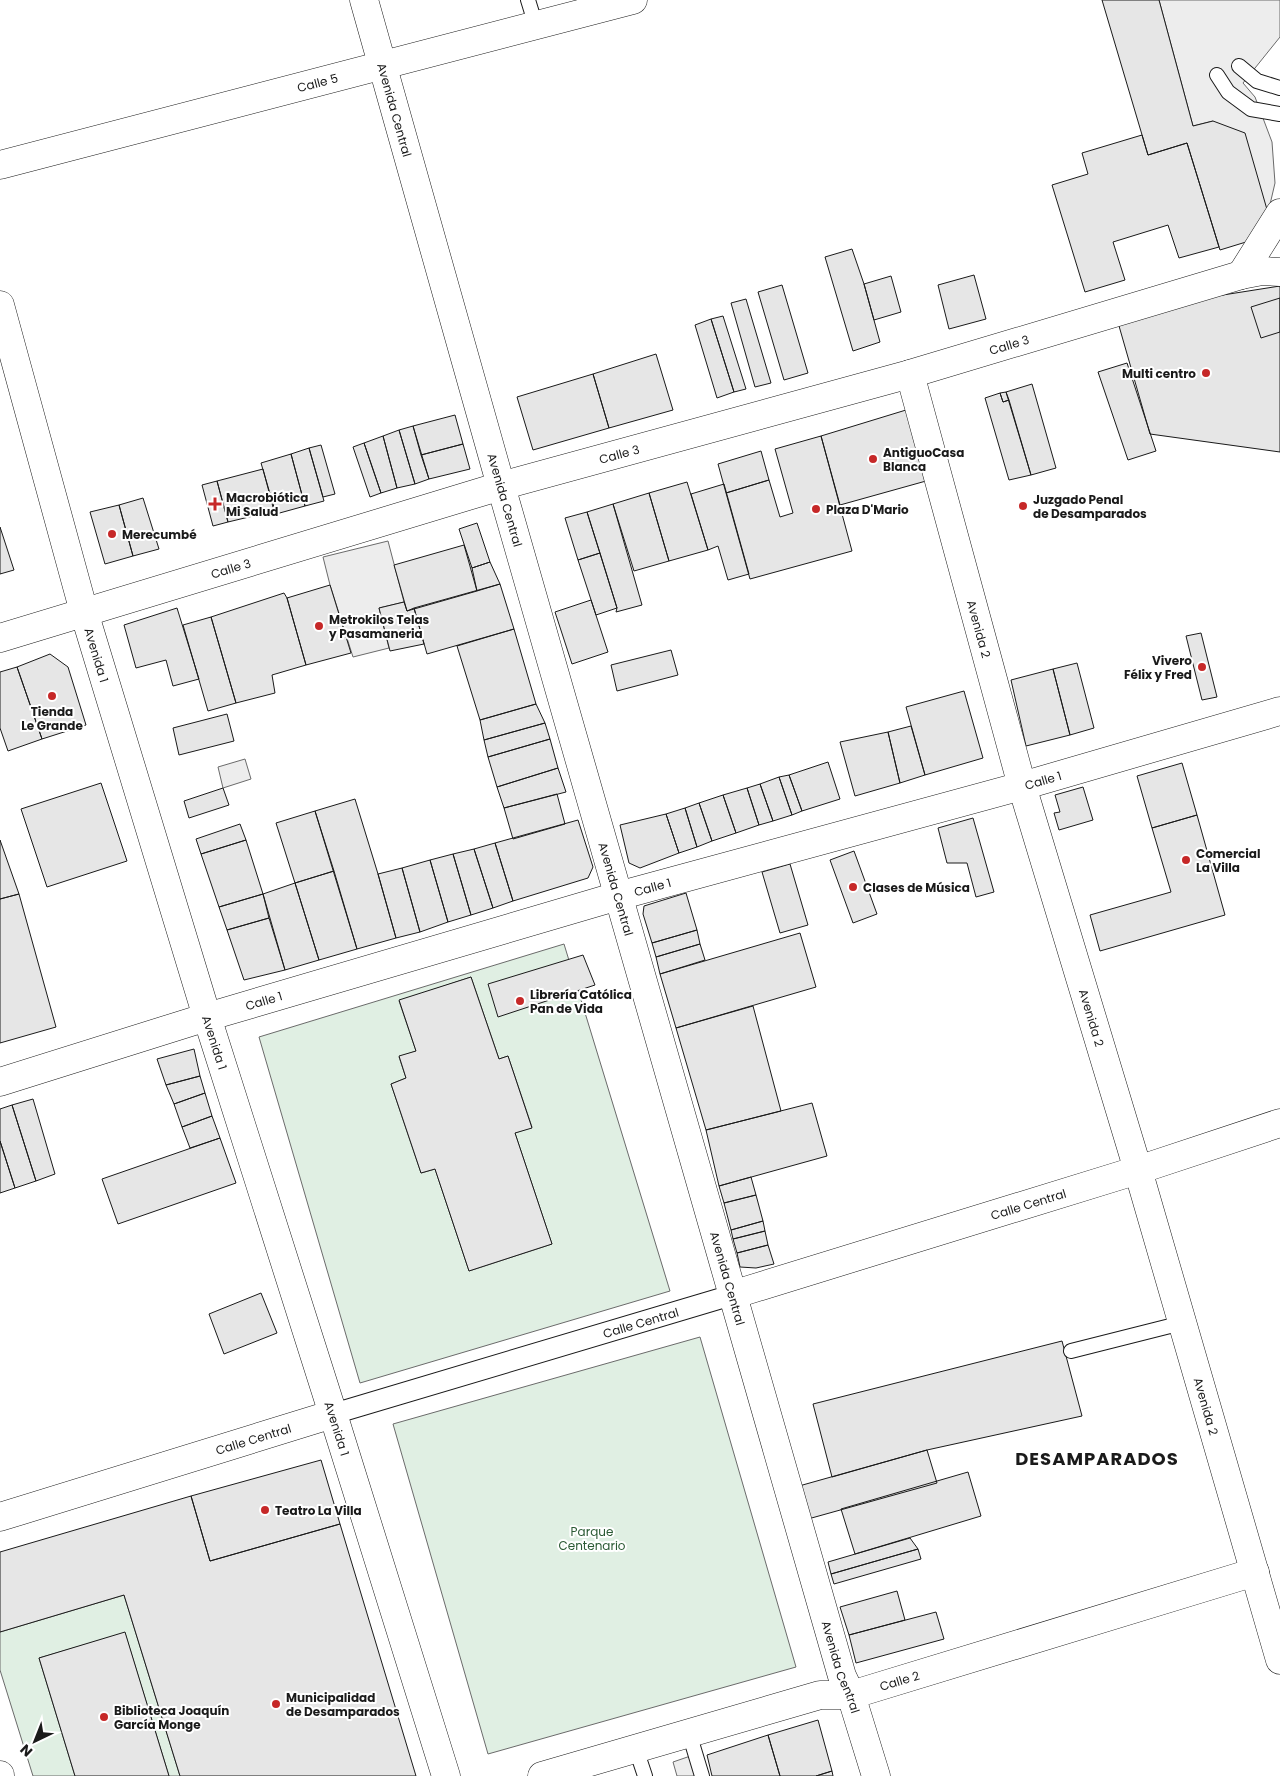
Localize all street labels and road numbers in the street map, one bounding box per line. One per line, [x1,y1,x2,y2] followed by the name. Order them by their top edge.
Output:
[374,61,416,159] street label: Avenida Central
[295,69,340,96] street label: Calle 5
[987,330,1031,358] street label: Calle 3
[597,440,641,467] street label: Calle 3
[484,451,526,549] street label: Avenida Central
[209,554,253,582] street label: Calle 3
[963,598,995,660] street label: Avenida 2
[81,626,113,684] street label: Avenida 1
[1022,766,1064,793] street label: Calle 1
[595,840,638,938] street label: Avenida Central
[632,873,673,900] street label: Calle 1
[243,987,284,1014] street label: Calle 1
[1075,987,1109,1049] street label: Avenida 2
[198,1013,232,1072] street label: Avenida 1
[988,1184,1068,1223] street label: Calle Central
[706,1229,749,1327] street label: Avenida Central
[601,1303,681,1342] street label: Calle Central
[1190,1375,1223,1437] street label: Avenida 2
[321,1399,354,1458] street label: Avenida 1
[213,1419,293,1458] street label: Calle Central
[818,1619,865,1715] street label: Avenida Central
[877,1666,921,1694] street label: Calle 2

